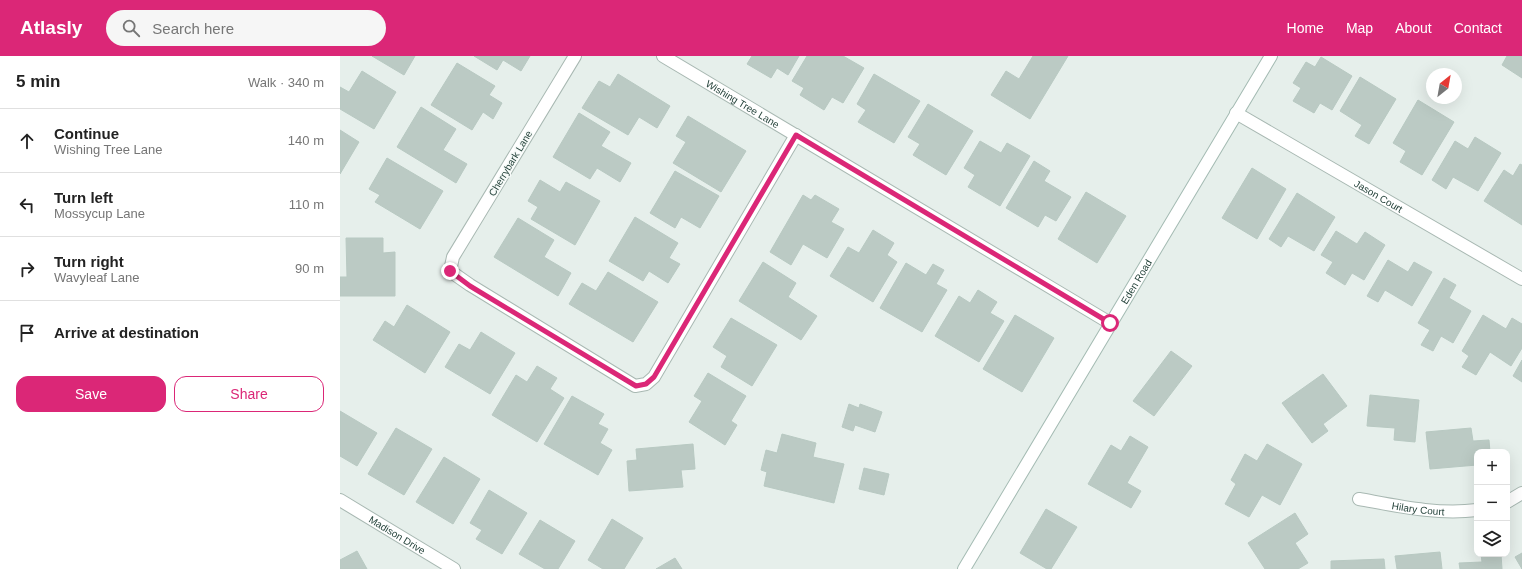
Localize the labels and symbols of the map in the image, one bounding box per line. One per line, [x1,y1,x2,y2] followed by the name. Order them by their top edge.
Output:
[1426,68,1462,104] north arrow
[704,78,782,130] street label: Wishing Tree Lane
[487,128,535,198] street label: Cherrybark Lane
[1352,178,1405,215] street label: Jason Court
[1119,257,1154,306] street label: Eden Road
[441,262,459,280] route end
[1101,314,1119,332] route start
[1391,500,1445,517] street label: Hilary Court
[367,514,428,557] street label: Madison Drive

